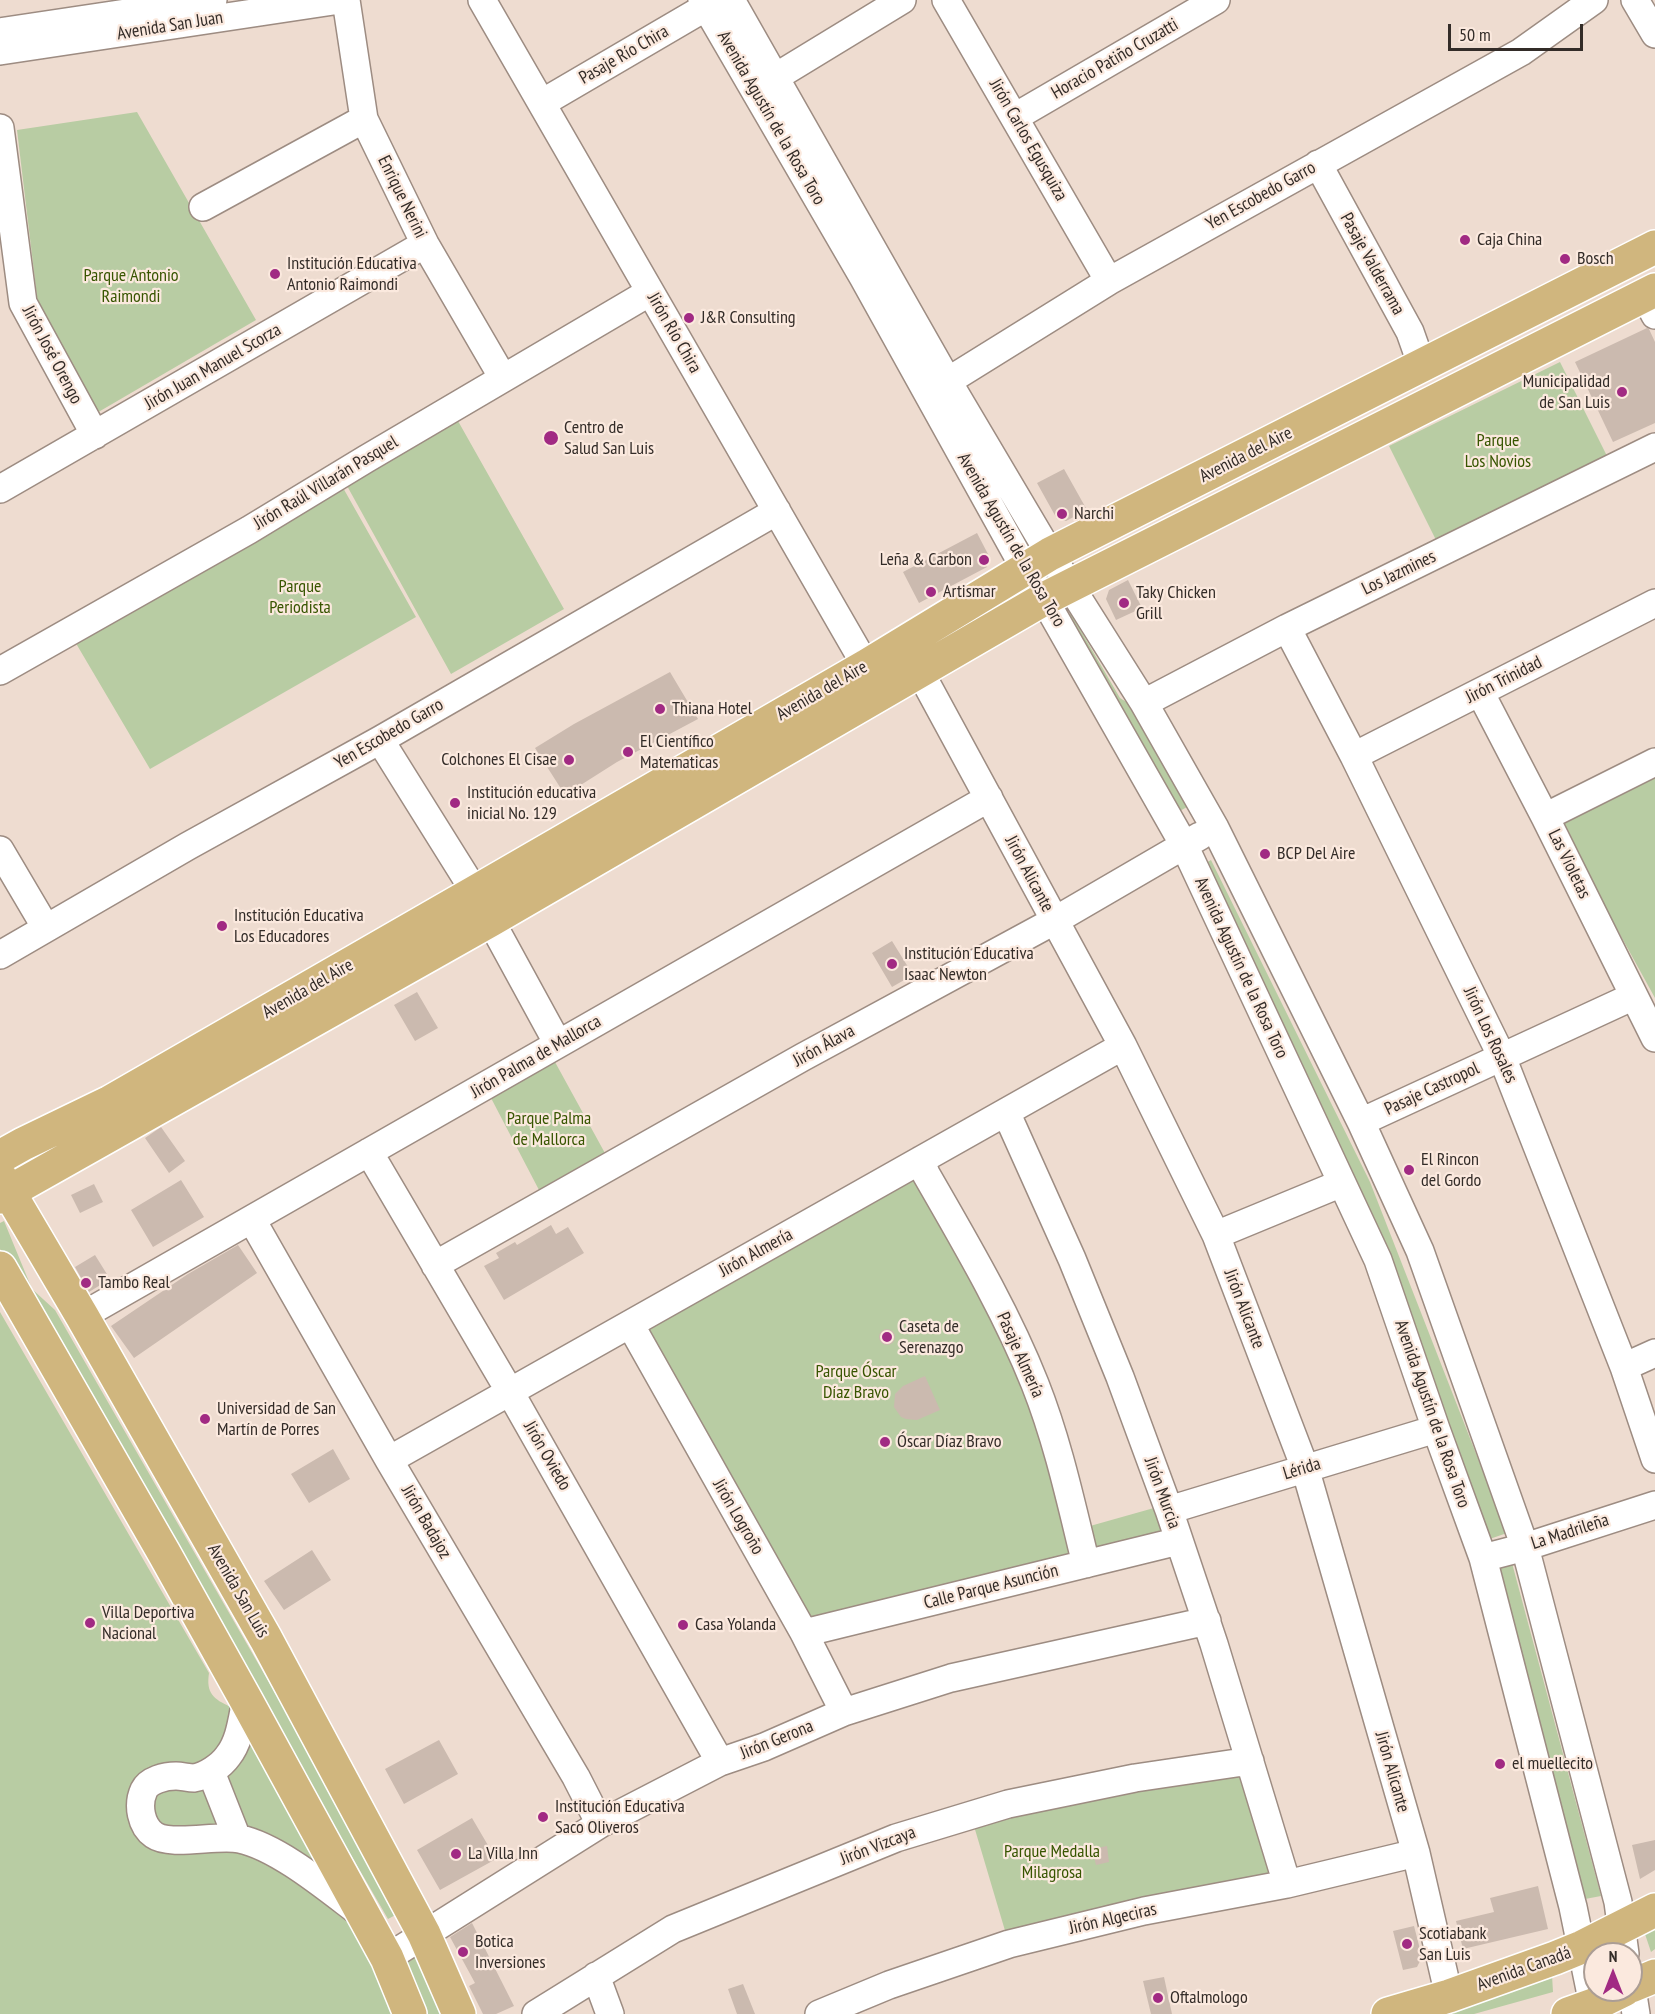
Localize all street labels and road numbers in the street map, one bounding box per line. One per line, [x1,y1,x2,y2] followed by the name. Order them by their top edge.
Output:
[116,7,224,45] street label: Avenida San Juan
[1048,14,1182,104] street label: Horacio Patiño Cruzatti
[575,21,673,89] street label: Pasaje Río Chira
[712,27,830,209] street label: Avenida Agustín de la Rosa Toro
[984,75,1072,205] street label: Jirón Carlos Egusquiza
[373,152,431,242] street label: Enrique Nerini
[1202,157,1320,235] street label: Yen Escobedo Garro
[1335,209,1409,319] street label: Pasaje Valderrama
[642,289,706,377] street label: Jirón Río Chira
[17,302,87,408] street label: Jirón José Orengo
[141,319,285,415] street label: Jirón Juan Manuel Scorza
[1196,422,1296,488] street label: Avenida del Aire
[250,431,402,535] street label: Jirón Raúl Villarán Pasquel
[952,449,1070,631] street label: Avenida Agustín de la Rosa Toro
[1359,546,1439,600] street label: Los Jazmines
[1462,652,1546,708] street label: Jirón Trinidad
[773,656,871,726] street label: Avenida del Aire
[331,694,447,774] street label: Yen Escobedo Garro
[1543,826,1595,902] street label: Las Violetas
[1000,832,1058,916] street label: Jirón Alicante
[1190,874,1292,1062] street label: Avenida Agustín de la Rosa Toro
[259,954,357,1024] street label: Avenida del Aire
[1458,983,1522,1087] street label: Jirón Los Rosales
[467,1011,605,1103] street label: Jirón Palma de Mallorca
[790,1020,858,1072] street label: Jirón Álava
[1381,1058,1483,1120] street label: Pasaje Castropol
[716,1224,796,1282] street label: Jirón Almería
[1219,1266,1269,1352] street label: Jirón Alicante
[992,1309,1048,1401] street label: Pasaje Almería
[1390,1317,1474,1511] street label: Avenida Agustín de la Rosa Toro
[519,1418,575,1494] street label: Jirón Oviedo
[1281,1453,1323,1485] street label: Lérida
[1139,1454,1185,1532] street label: Jirón Murcia
[708,1476,768,1558] street label: Jirón Logroño
[396,1481,456,1563] street label: Jirón Badajoz
[1528,1509,1612,1555] street label: La Madrileña
[202,1540,274,1642] street label: Avenida San Luis
[922,1560,1060,1614] street label: Calle Parque Asunción
[737,1716,817,1764] street label: Jirón Gerona
[1370,1729,1414,1815] street label: Jirón Alicante
[837,1822,919,1870] street label: Jirón Vizcaya
[1067,1898,1159,1940] street label: Jirón Algeciras
[1474,1942,1574,1996] street label: Avenida Canadá

